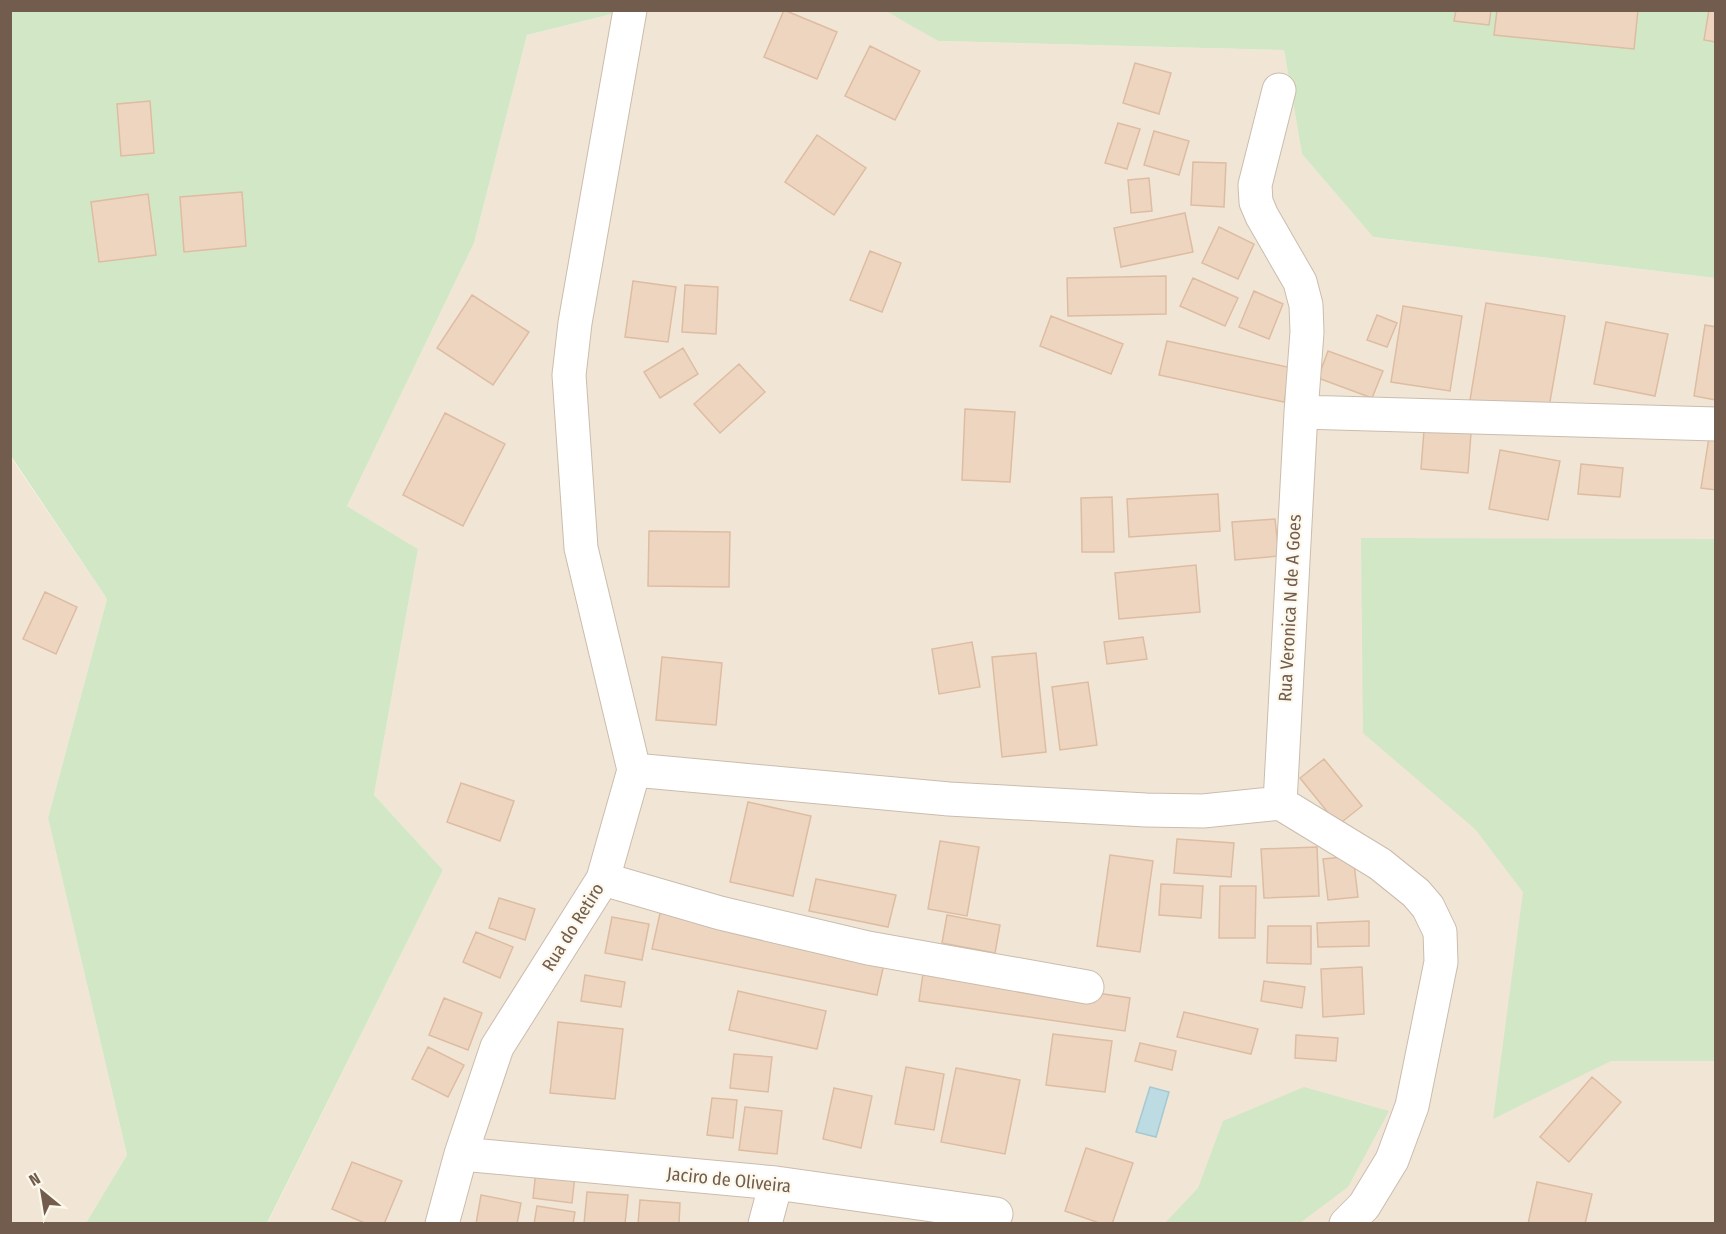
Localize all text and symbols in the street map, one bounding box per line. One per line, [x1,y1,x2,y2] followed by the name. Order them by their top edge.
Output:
[1274,513,1306,702] street label: Rua Veronica N de A Goes
[537,879,609,975] street label: Rua do Retiro
[12,1162,72,1222] north arrow
[666,1163,792,1197] street label: Jaciro de Oliveira
[26,1169,44,1190] text: N

